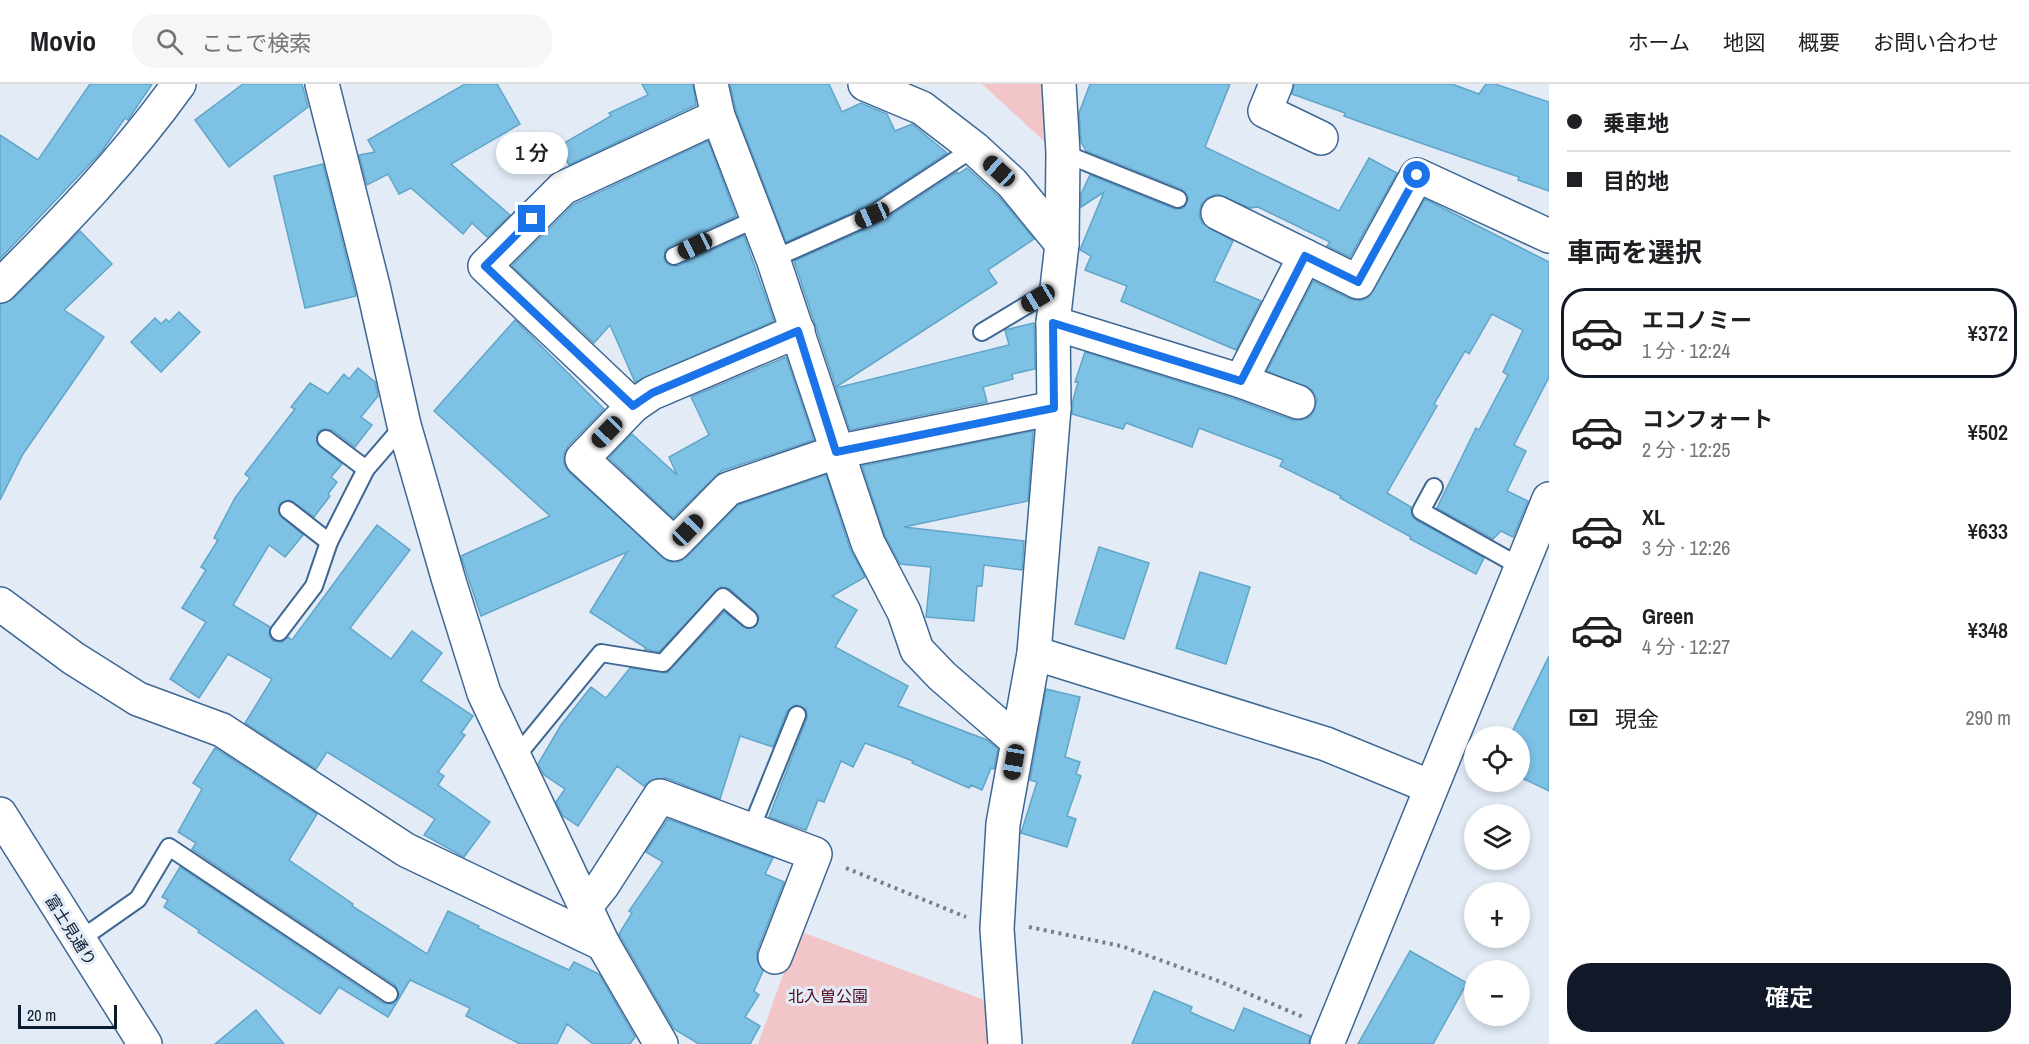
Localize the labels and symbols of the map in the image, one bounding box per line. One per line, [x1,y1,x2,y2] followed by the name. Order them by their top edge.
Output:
[496,132,568,174] callout: 1 分
[980,152,1018,190] car
[1403,161,1430,188] route start
[852,199,892,231] car
[518,205,545,232] route end
[675,230,715,262] car
[1018,281,1058,315] car
[588,413,626,451] car
[669,511,707,549] car
[1002,743,1026,781] car
[40,890,102,970] street label: 富士見通り
[788,985,868,1007] park label: 北入曽公園
[18,1002,117,1030] scale bar

